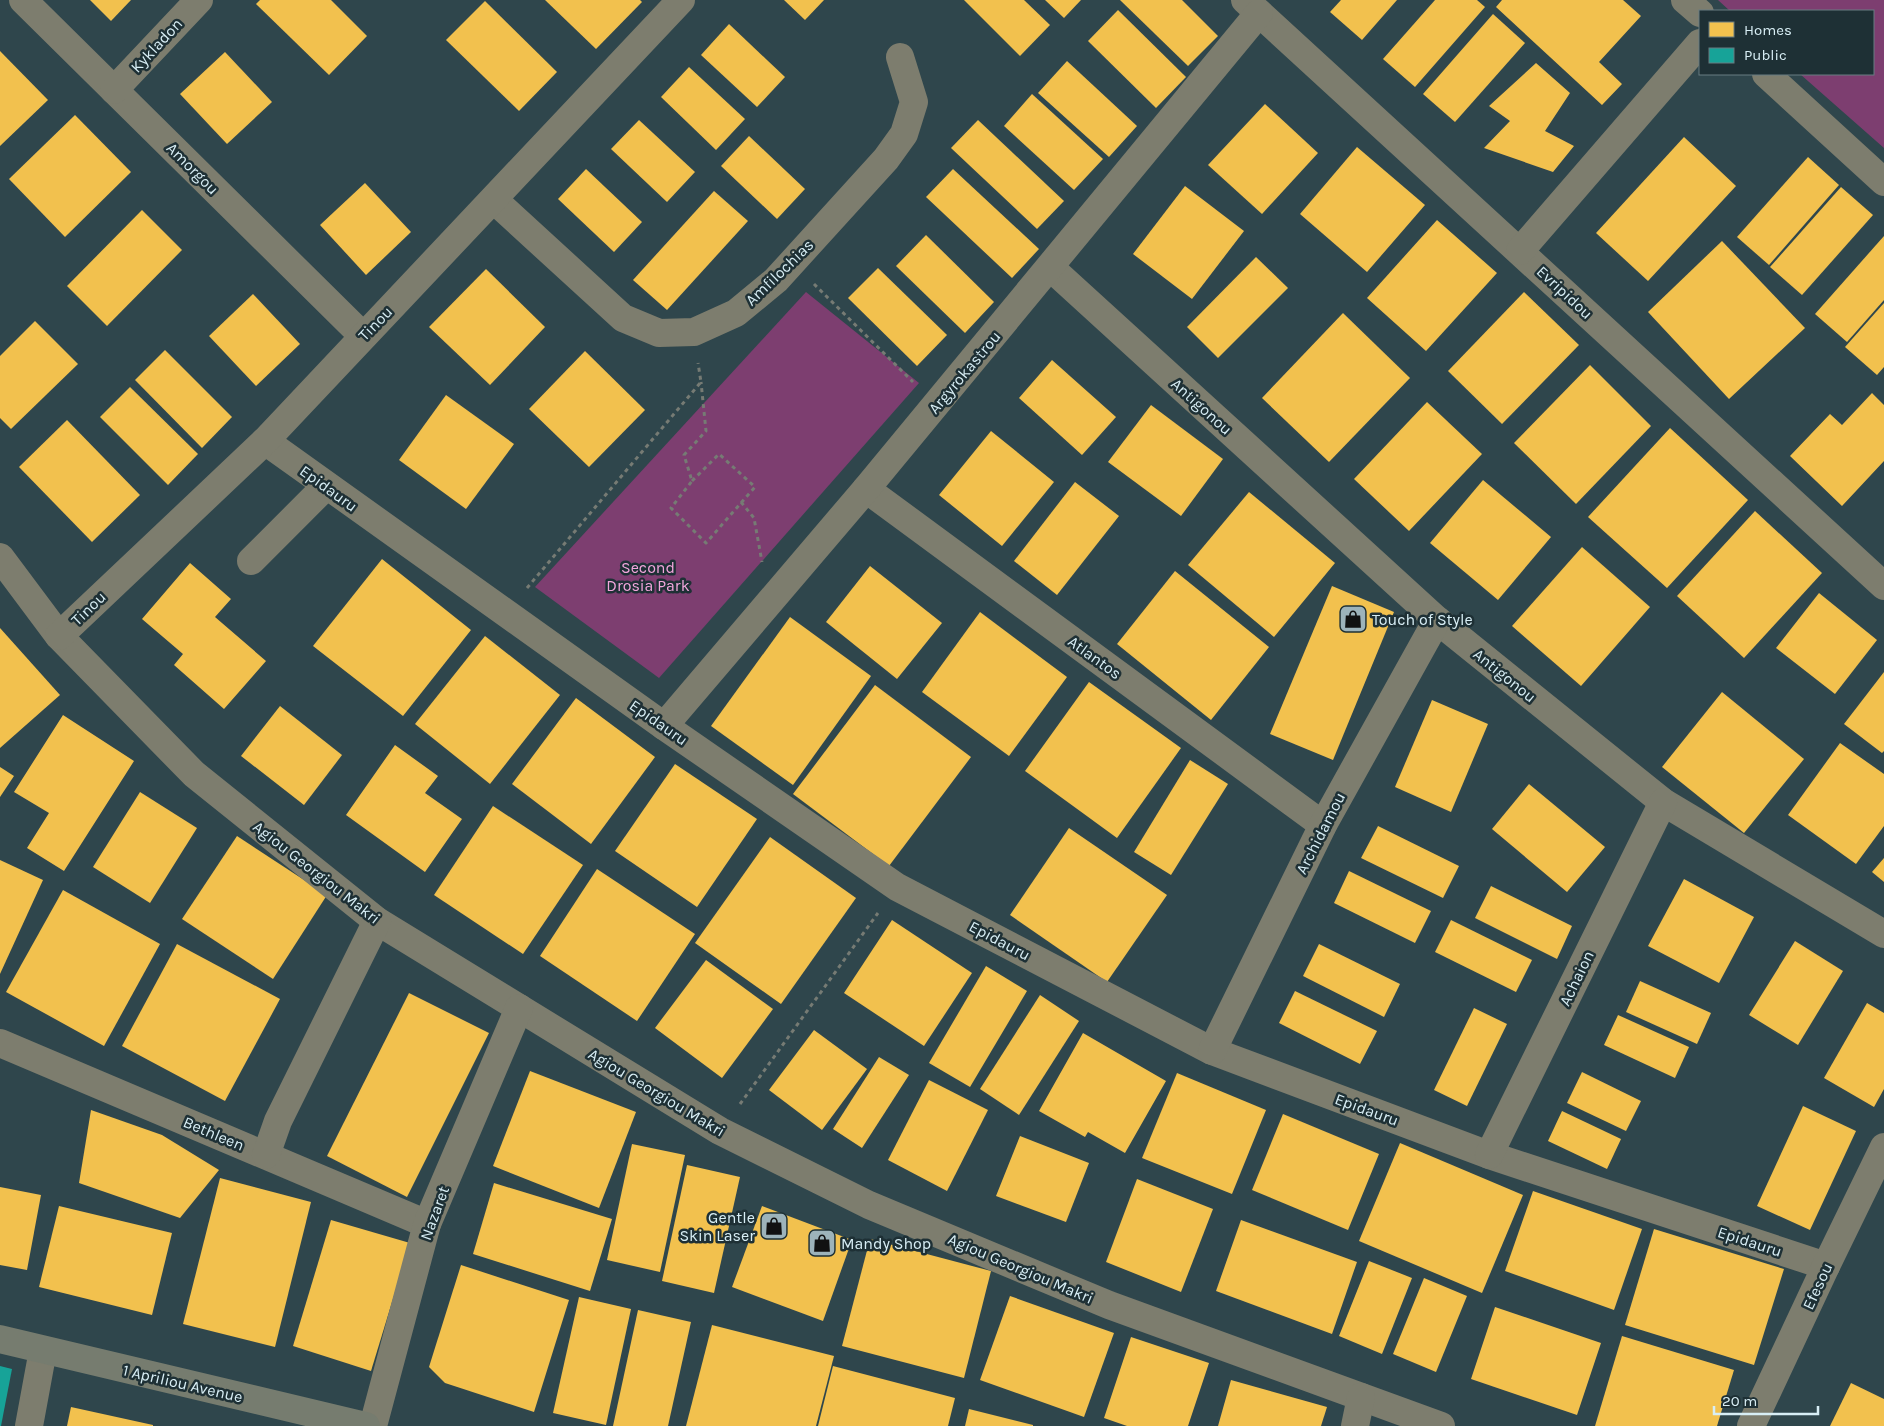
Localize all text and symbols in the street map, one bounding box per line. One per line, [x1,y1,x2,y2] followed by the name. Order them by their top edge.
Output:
[1699,10,1874,75] legend
[126,14,186,76] street label: Kykladon
[1744,21,1792,39] text: Homes
[1744,46,1787,64] text: Public
[163,138,223,198] street label: Amorgou
[741,235,817,310] street label: Amfilochias
[1533,262,1597,323] street label: Evripidou
[354,302,396,345] street label: Tinou
[924,327,1005,418] street label: Argyrokastrou
[1167,374,1236,439] street label: Antigonou
[296,461,361,516] street label: Epidauru
[606,558,690,595] park label: Second Drosia Park
[67,587,110,629] street label: Tinou
[1338,604,1368,634] shop icon: Touch of Style
[1372,610,1473,629] place label: Touch of Style
[1064,632,1125,683] street label: Atlantos
[1469,644,1540,707] street label: Antigonou
[626,696,691,749] street label: Epidauru
[1292,789,1349,877] street label: Archidamou
[249,817,384,928] street label: Agiou Georgiou Makri
[966,916,1034,964] street label: Epidauru
[1555,947,1598,1009] street label: Achaion
[585,1044,728,1141] street label: Agiou Georgiou Makri
[1332,1089,1401,1130] street label: Epidauru
[180,1112,247,1155] street label: Bethleen
[416,1184,453,1243] street label: Nazaret
[679,1208,755,1245] place label: Gentle Skin Laser
[759,1211,789,1241] shop icon: Gentle Skin Laser
[1715,1222,1784,1261] street label: Epidauru
[807,1228,837,1258] shop icon: Mandy Shop
[945,1229,1096,1308] street label: Agiou Georgiou Makri
[841,1234,931,1253] place label: Mandy Shop
[1798,1260,1837,1313] street label: Efesou
[121,1360,245,1407] street label: 1 Apriliou Avenue
[1714,1384,1818,1416] scale bar
[1722,1392,1757,1410] text: 20 m

